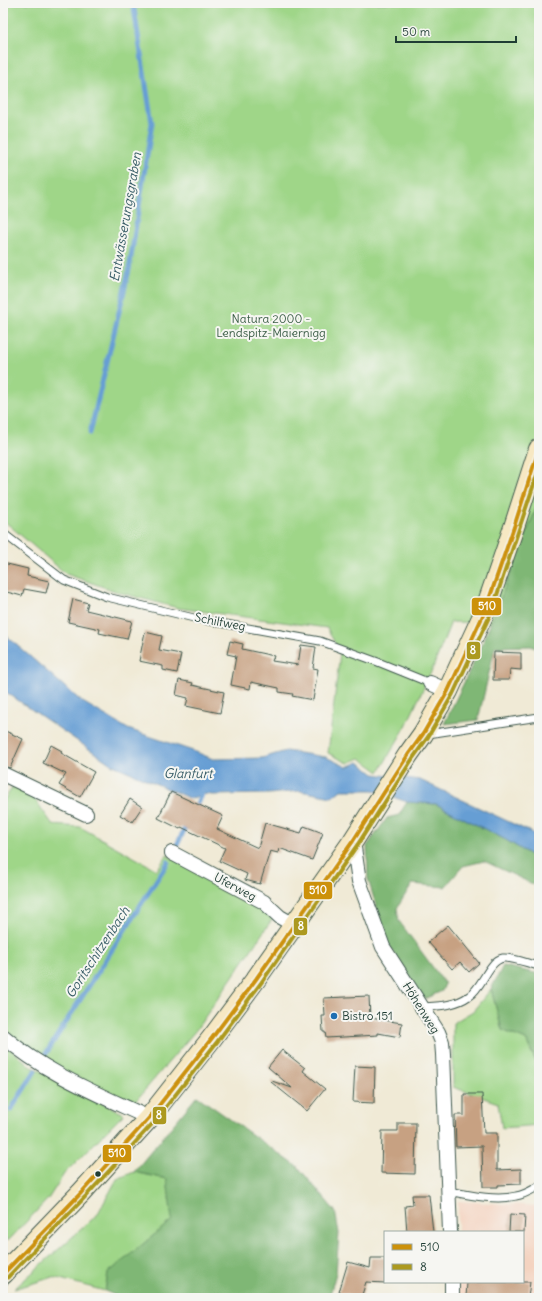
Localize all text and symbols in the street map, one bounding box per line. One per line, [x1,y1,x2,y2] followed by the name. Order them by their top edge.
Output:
[396,18,516,44] scale bar
[402,24,431,39] text: 50 m
[106,151,145,283] water label: Entwässerungsgraben
[216,311,326,340] park label: Natura 2000 - Lendspitz-Maiernigg
[471,597,502,616] line badge: 510
[478,599,496,613] text: 510
[193,609,247,634] street label: Schilfweg
[466,641,481,660] line badge: 8
[470,643,476,657] text: 8
[164,765,214,782] water label: Glanfurt
[212,869,259,904] street label: Uferweg
[303,881,333,900] line badge: 510
[309,883,327,897] text: 510
[61,903,134,1001] water label: Goritschitzenbach
[293,917,308,936] line badge: 8
[298,919,304,933] text: 8
[400,979,443,1036] street label: Höhenweg
[342,1008,393,1023] place label: Bistro 151
[329,1011,339,1021] marker: Bistro 151
[152,1106,167,1125] line badge: 8
[156,1108,162,1122] text: 8
[102,1144,132,1163] line badge: 510
[108,1146,126,1160] text: 510
[93,1169,103,1179] unlabelled marker
[384,1231,524,1283] legend
[420,1239,440,1254] text: 510
[420,1259,427,1274] text: 8

